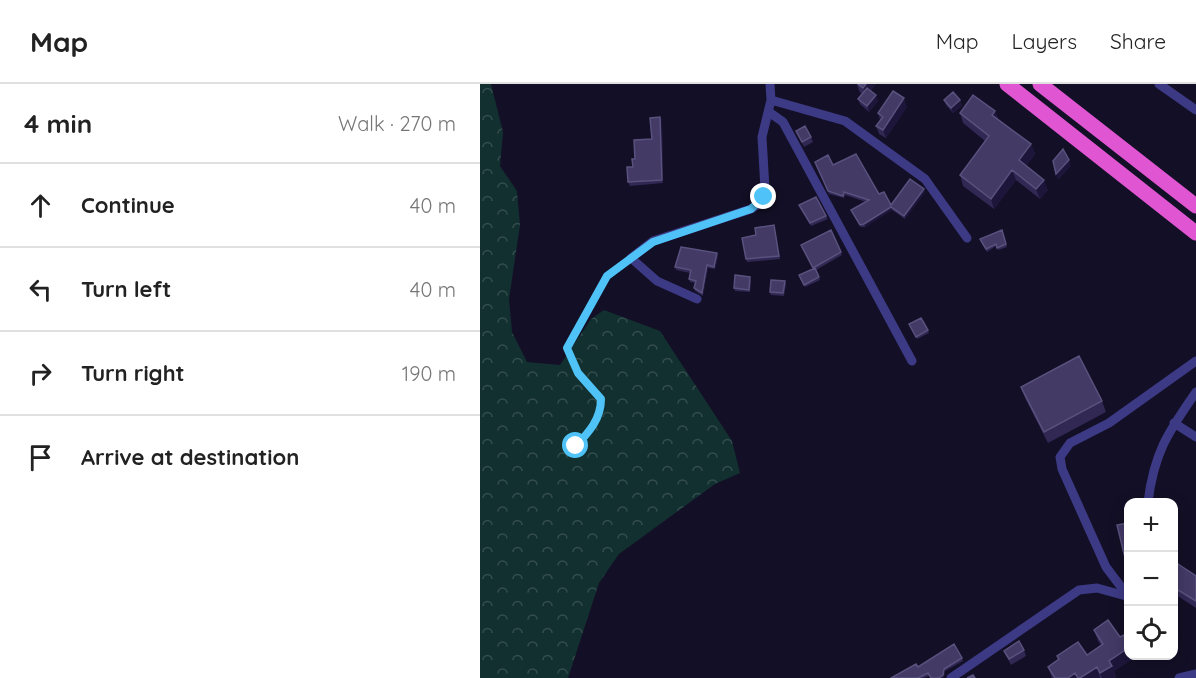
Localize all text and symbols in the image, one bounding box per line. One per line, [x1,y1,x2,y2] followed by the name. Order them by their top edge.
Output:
[30,24,88,59] text: Map
[936,28,979,54] text: Map
[1012,28,1077,54] text: Layers
[1110,28,1166,54] text: Share
[24,107,92,140] text: 4 min
[338,111,456,136] text: Walk · 270 m
[750,183,776,209] route end
[24,189,57,222] icon: ahead
[81,191,175,219] text: Continue
[410,193,456,218] text: 40 m
[24,273,57,306] icon: left
[81,275,171,303] text: Turn left
[410,277,456,302] text: 40 m
[24,357,57,390] icon: right
[81,359,185,387] text: Turn right
[402,361,456,386] text: 190 m
[562,432,588,458] route start
[24,441,57,474] icon: arrive
[81,443,299,471] text: Arrive at destination
[1124,498,1178,660] map controls
[1124,498,1178,552] button: +
[1124,552,1178,606] button: −
[1124,606,1178,660] button: locate

